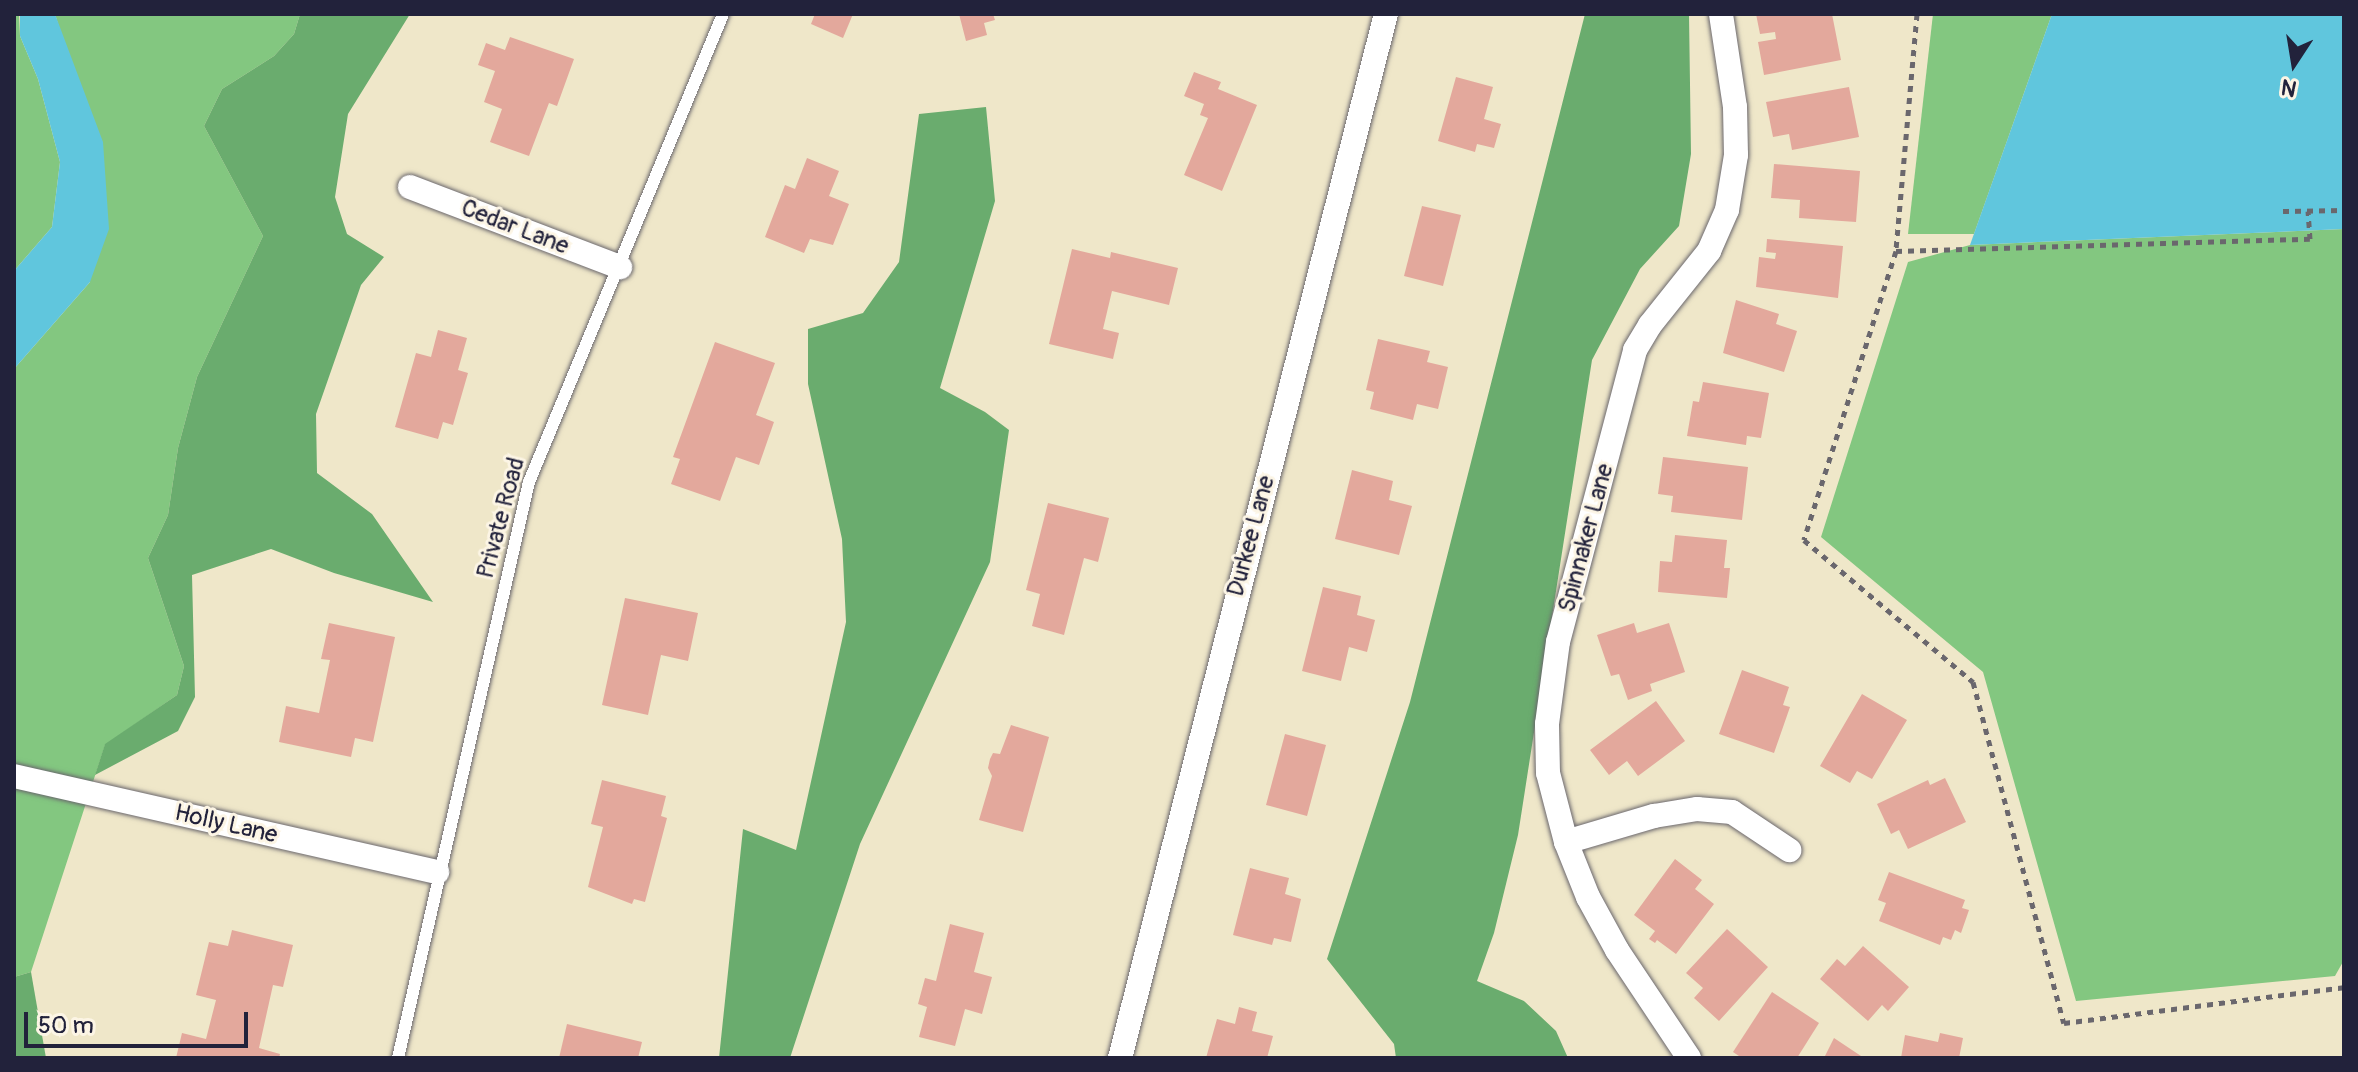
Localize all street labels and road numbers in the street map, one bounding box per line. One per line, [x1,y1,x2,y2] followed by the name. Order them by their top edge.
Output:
[457,193,573,261] street label: Cedar Lane
[471,454,531,582] street label: Private Road
[1552,461,1620,615] street label: Spinnaker Lane
[1221,473,1281,599] street label: Durkee Lane
[172,798,280,850] street label: Holly Lane

